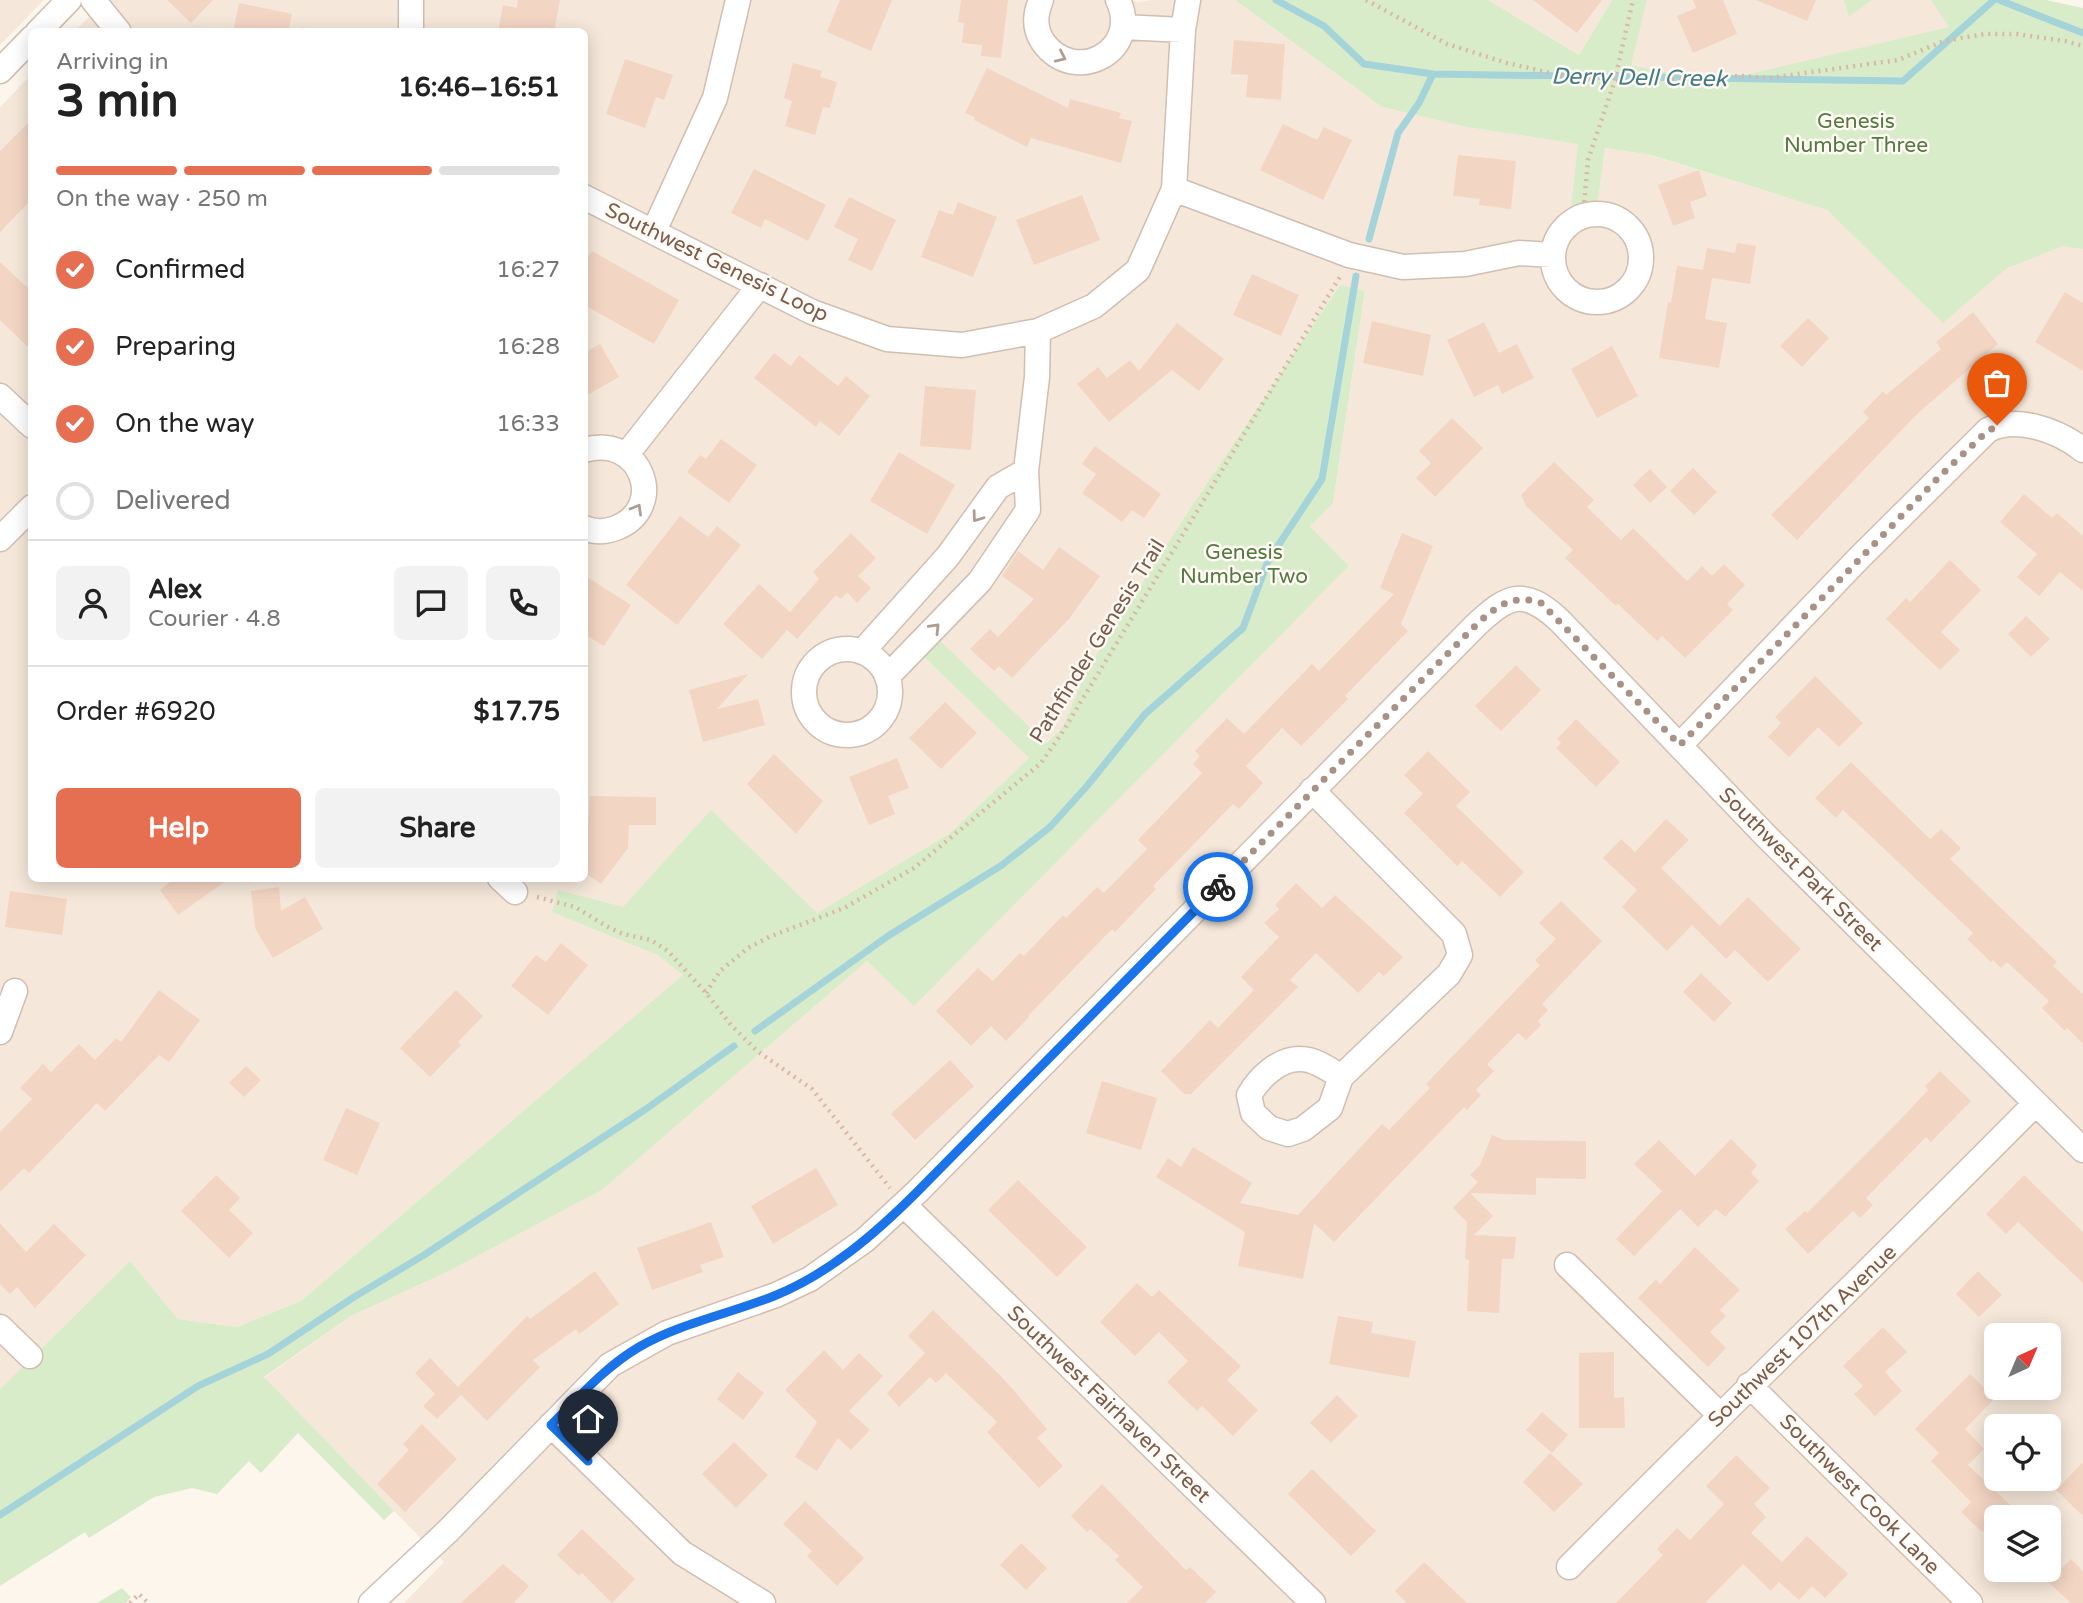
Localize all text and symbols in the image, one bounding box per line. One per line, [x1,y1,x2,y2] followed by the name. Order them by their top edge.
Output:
[56,48,169,76] text: Arriving in
[1054,48,1066,62] one-way arrow
[1551,62,1729,94] water label: Derry Dell Creek
[398,72,560,103] text: 16:46–16:51
[56,74,179,129] text: 3 min
[1784,109,1928,158] park label: Genesis Number Three
[56,185,268,213] text: On the way · 250 m
[601,197,832,327] street label: Southwest Genesis Loop
[56,251,94,289] icon: check
[115,254,245,285] text: Confirmed
[496,256,560,284] text: 16:27
[56,328,94,366] icon: check
[115,331,236,362] text: Preparing
[496,333,560,361] text: 16:28
[1967,353,2027,425] pin
[1978,364,2016,402] icon: bag
[56,405,94,443] icon: check
[115,408,255,439] text: On the way
[496,410,560,438] text: 16:33
[115,485,231,516] text: Delivered
[629,504,642,517] one-way arrow
[973,509,985,522] one-way arrow
[1024,535,1170,748] street label: Pathfinder Genesis Trail
[1180,540,1308,589] park label: Genesis Number Two
[56,566,130,640] button: person
[394,566,468,640] button: chat
[486,566,560,640] button: phone
[148,574,202,605] text: Alex
[148,605,281,633] text: Courier · 4.8
[926,623,939,636] one-way arrow
[56,696,216,727] text: Order #6920
[473,696,560,727] text: $17.75
[1714,782,1888,956] street label: Southwest Park Street
[56,788,301,868] button: Help
[315,788,560,868] button: Share
[1183,852,1253,922] courier
[1199,868,1237,906] icon: bike
[1703,1240,1902,1433] street label: Southwest 107th Avenue
[1002,1301,1215,1508] street label: Southwest Fairhaven Street
[1984,1323,2062,1400] north arrow
[1984,1323,2061,1582] map controls
[558,1389,618,1461] pin
[569,1400,607,1438] icon: home
[1774,1409,1945,1580] street label: Southwest Cook Lane
[1984,1414,2061,1491] button: locate
[1984,1505,2061,1582] button: layers

